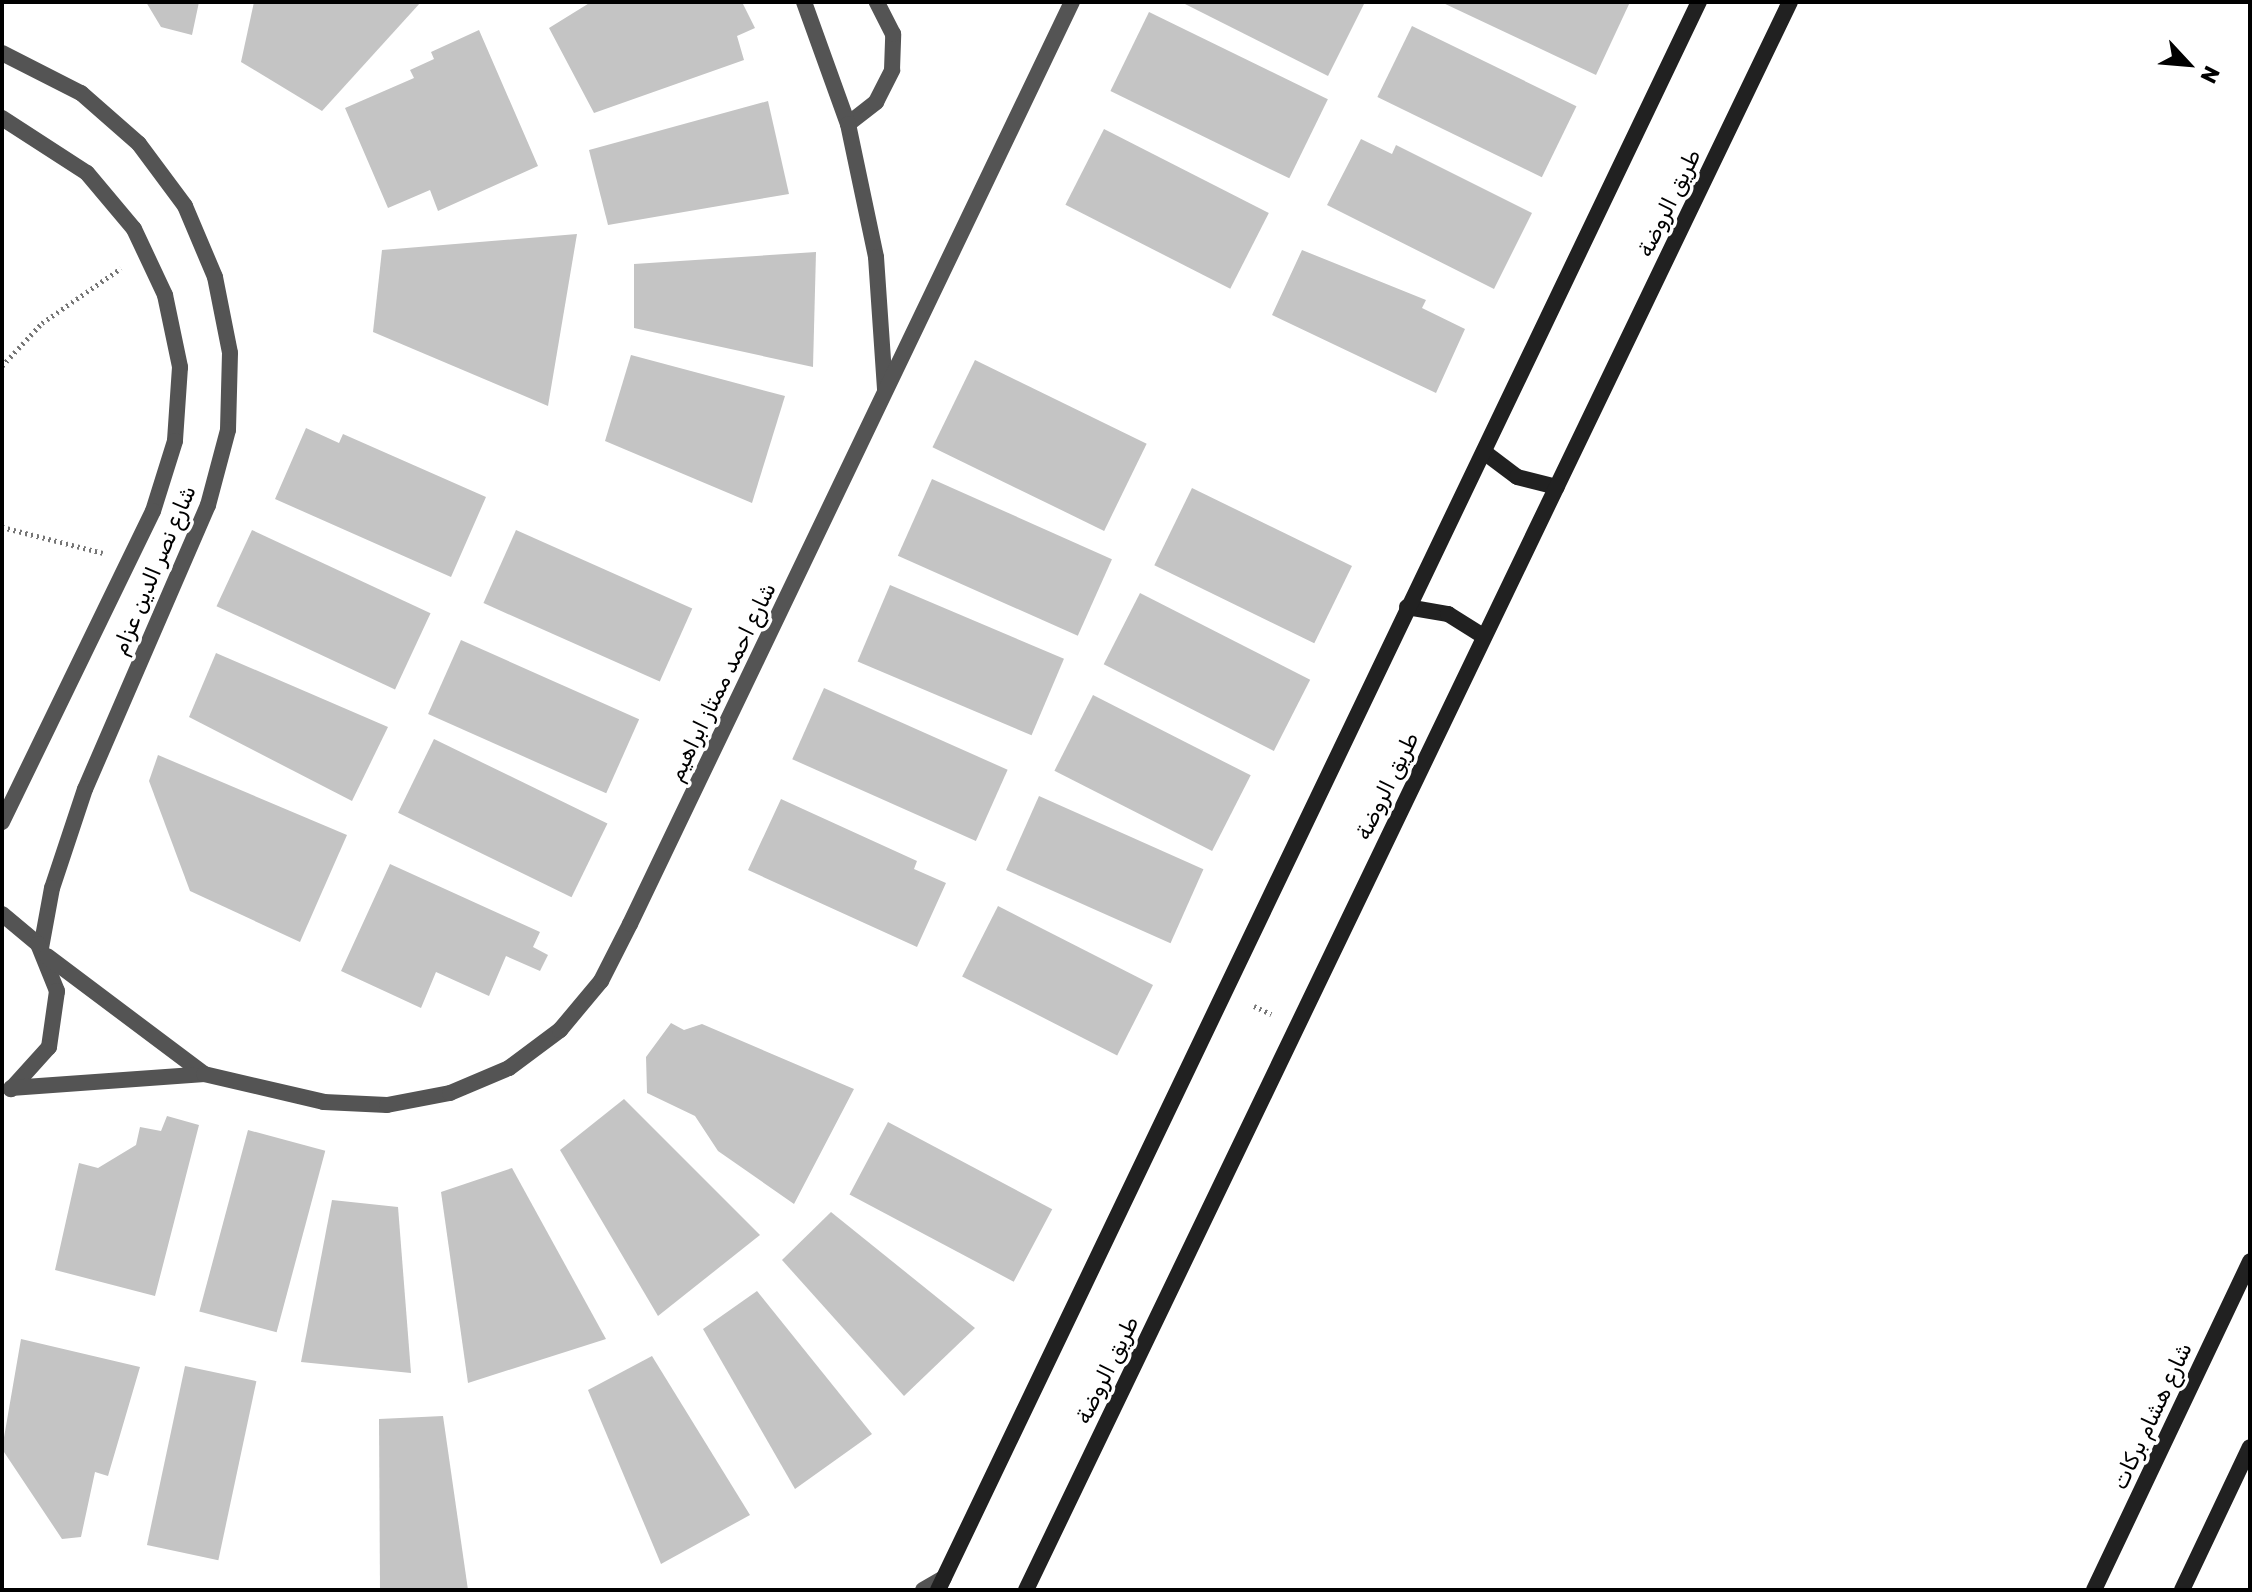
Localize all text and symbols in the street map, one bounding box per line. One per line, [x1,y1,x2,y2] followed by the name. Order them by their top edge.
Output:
[2148,24,2228,104] north arrow
[2194,62,2226,88] text: N
[1632,145,1706,261] street label: طريق الروضة
[106,481,202,659] street label: شارع نصر الدين عزام
[662,578,782,786] street label: شارع احمد ممتاز ابراهيم
[1350,728,1424,844] street label: طريق الروضة
[1070,1312,1144,1428] street label: طريق الروضة
[2106,1338,2198,1494] street label: شارع هشام بركات

